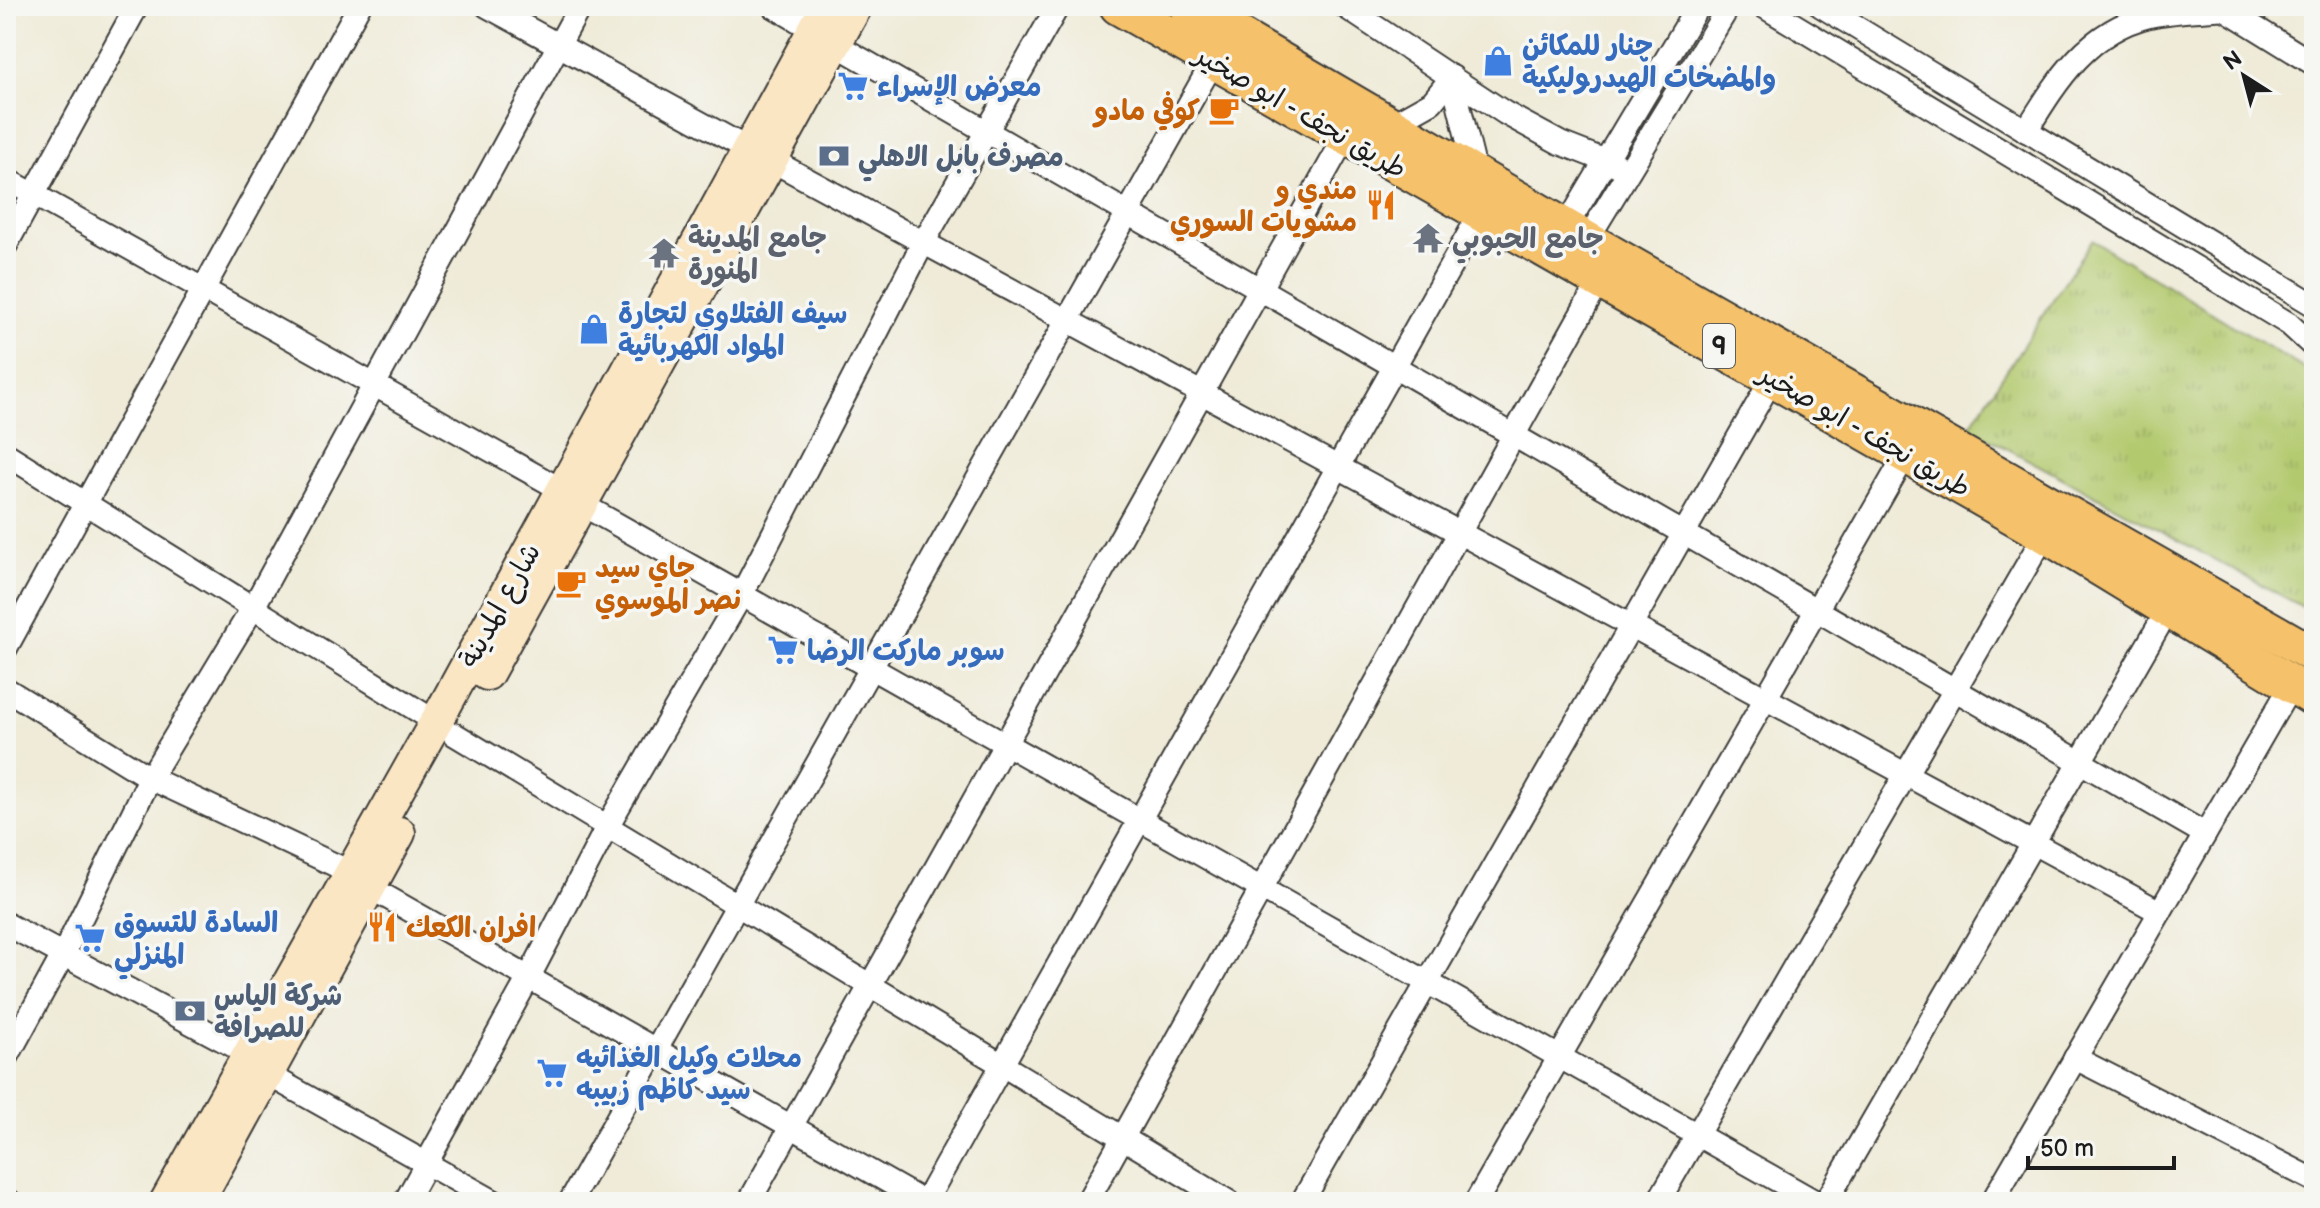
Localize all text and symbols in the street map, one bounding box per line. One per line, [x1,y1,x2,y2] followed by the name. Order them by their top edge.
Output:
[1522,30,1776,95] place label: چنار للمكائن والمضخات الهيدروليكية
[2204,36,2284,116] north arrow
[1187,37,1412,186] street label: طريق نجف - ابو صخير
[1481,44,1515,78] shop icon: چنار للمكائن والمضخات الهيدروليكية
[2219,45,2248,77] text: N
[836,69,870,103] supermarket icon: معرض الإسراء
[877,71,1041,105] place label: معرض الإسراء
[1092,91,1201,131] place label: كوفي مادو
[1207,93,1241,127] cafe icon: كوفي مادو
[817,139,851,173] bank icon: مصرف بابل الاهلي
[858,141,1064,182] place label: مصرف بابل الاهلي
[1170,174,1357,242] place label: مندي و مشويات السوري
[1364,188,1398,222] restaurant icon: مندي و مشويات السوري
[1411,221,1445,255] temple icon: جامع الحبوبي
[688,222,827,288] place label: جامع المدينة المنورة
[1452,223,1604,264] place label: جامع الحبوبي
[647,236,681,270] temple icon: جامع المدينة المنورة
[618,298,847,363] place label: سيف الفتلاوي لتجارة المواد الكهربائية
[577,312,611,346] shop icon: سيف الفتلاوي لتجارة المواد الكهربائية
[1703,324,1735,368] road number: 9
[1751,356,1976,505] street label: طريق نجف - ابو صخير
[453,538,550,675] street label: شارع المدينة
[595,552,741,620] place label: جاي سيد نصر الموسوي
[554,566,588,600] cafe icon: جاي سيد نصر الموسوي
[766,633,800,667] supermarket icon: سوبر ماركت الرضا
[807,635,1005,668] place label: سوبر ماركت الرضا
[114,907,278,980] place label: السادة للتسوق المنزلي
[365,910,399,944] restaurant icon: افران الكعك
[406,912,536,945] place label: افران الكعك
[73,921,107,955] supermarket icon: السادة للتسوق المنزلي
[214,980,342,1045] place label: شركة الياس للصرافة
[173,994,207,1028] bank icon: شركة الياس للصرافة
[576,1042,802,1111] place label: محلات وكيل الغذائيه سيد كاظم زبيبه
[535,1056,569,1090] supermarket icon: محلات وكيل الغذائيه سيد كاظم زبيبه
[2028,1120,2174,1170] scale bar
[2040,1134,2094,1163] text: 50 m

